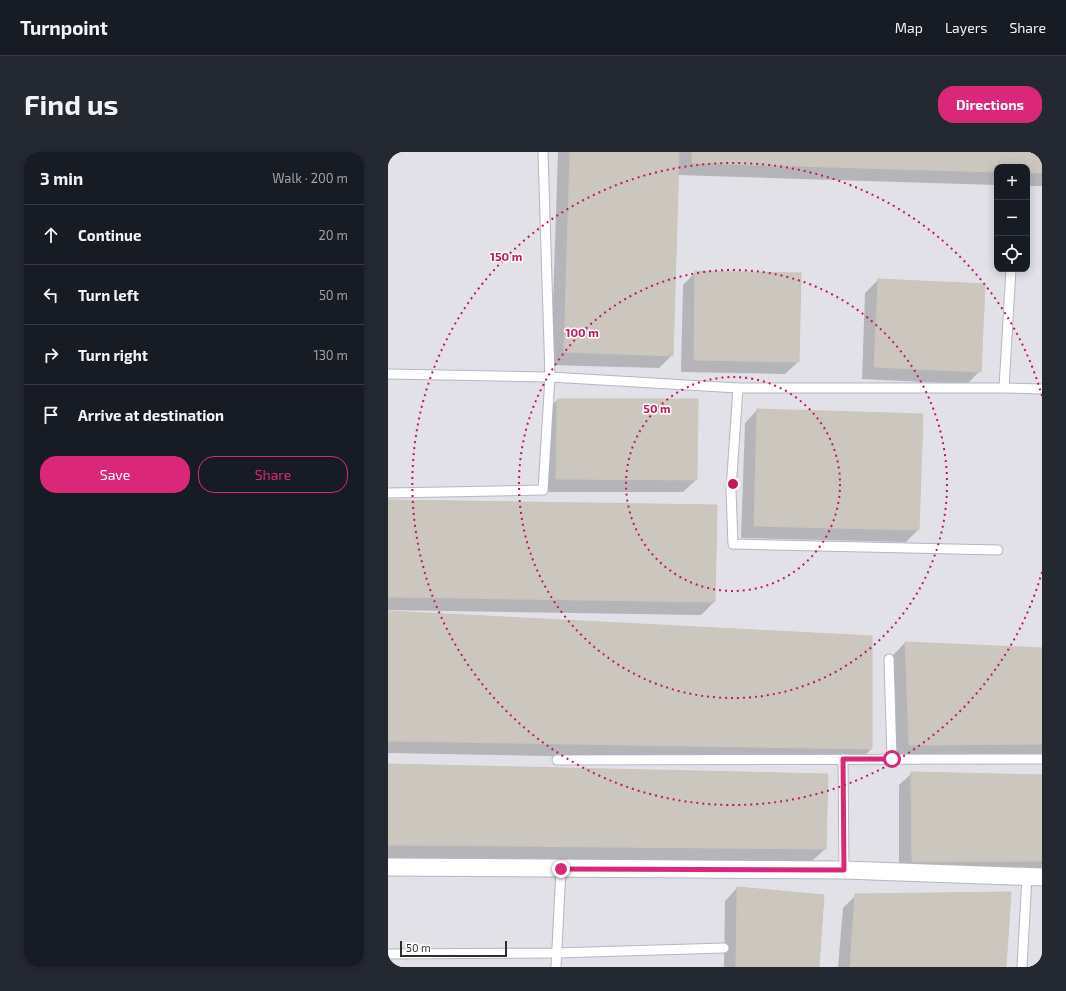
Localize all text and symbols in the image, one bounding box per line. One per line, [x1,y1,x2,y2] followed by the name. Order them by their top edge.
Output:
[20,16,108,39] text: Turnpoint
[895,19,923,36] text: Map
[945,19,987,36] text: Layers
[1009,19,1046,36] text: Share
[938,86,1042,123] button: Directions
[24,87,118,121] text: Find us
[994,164,1030,272] map controls
[994,164,1030,200] button: +
[40,168,83,188] text: 3 min
[272,170,348,186] text: Walk · 200 m
[994,200,1030,236] button: −
[40,224,62,246] icon: ahead
[78,226,141,244] text: Continue
[319,227,348,243] text: 20 m
[994,236,1030,272] button: locate
[490,249,522,263] text: 150 m
[40,284,62,306] icon: left
[78,286,139,304] text: Turn left
[319,287,348,303] text: 50 m
[565,325,599,339] text: 100 m
[40,344,62,366] icon: right
[78,346,148,364] text: Turn right
[313,347,348,363] text: 130 m
[643,401,671,415] text: 50 m
[40,404,62,426] icon: arrive
[78,406,224,424] text: Arrive at destination
[40,456,190,493] button: Save
[198,456,348,493] button: Share
[726,477,740,491] centre of rings
[883,750,901,768] route start
[552,860,570,878] route end
[400,939,507,958] scale bar
[406,941,431,954] text: 50 m

